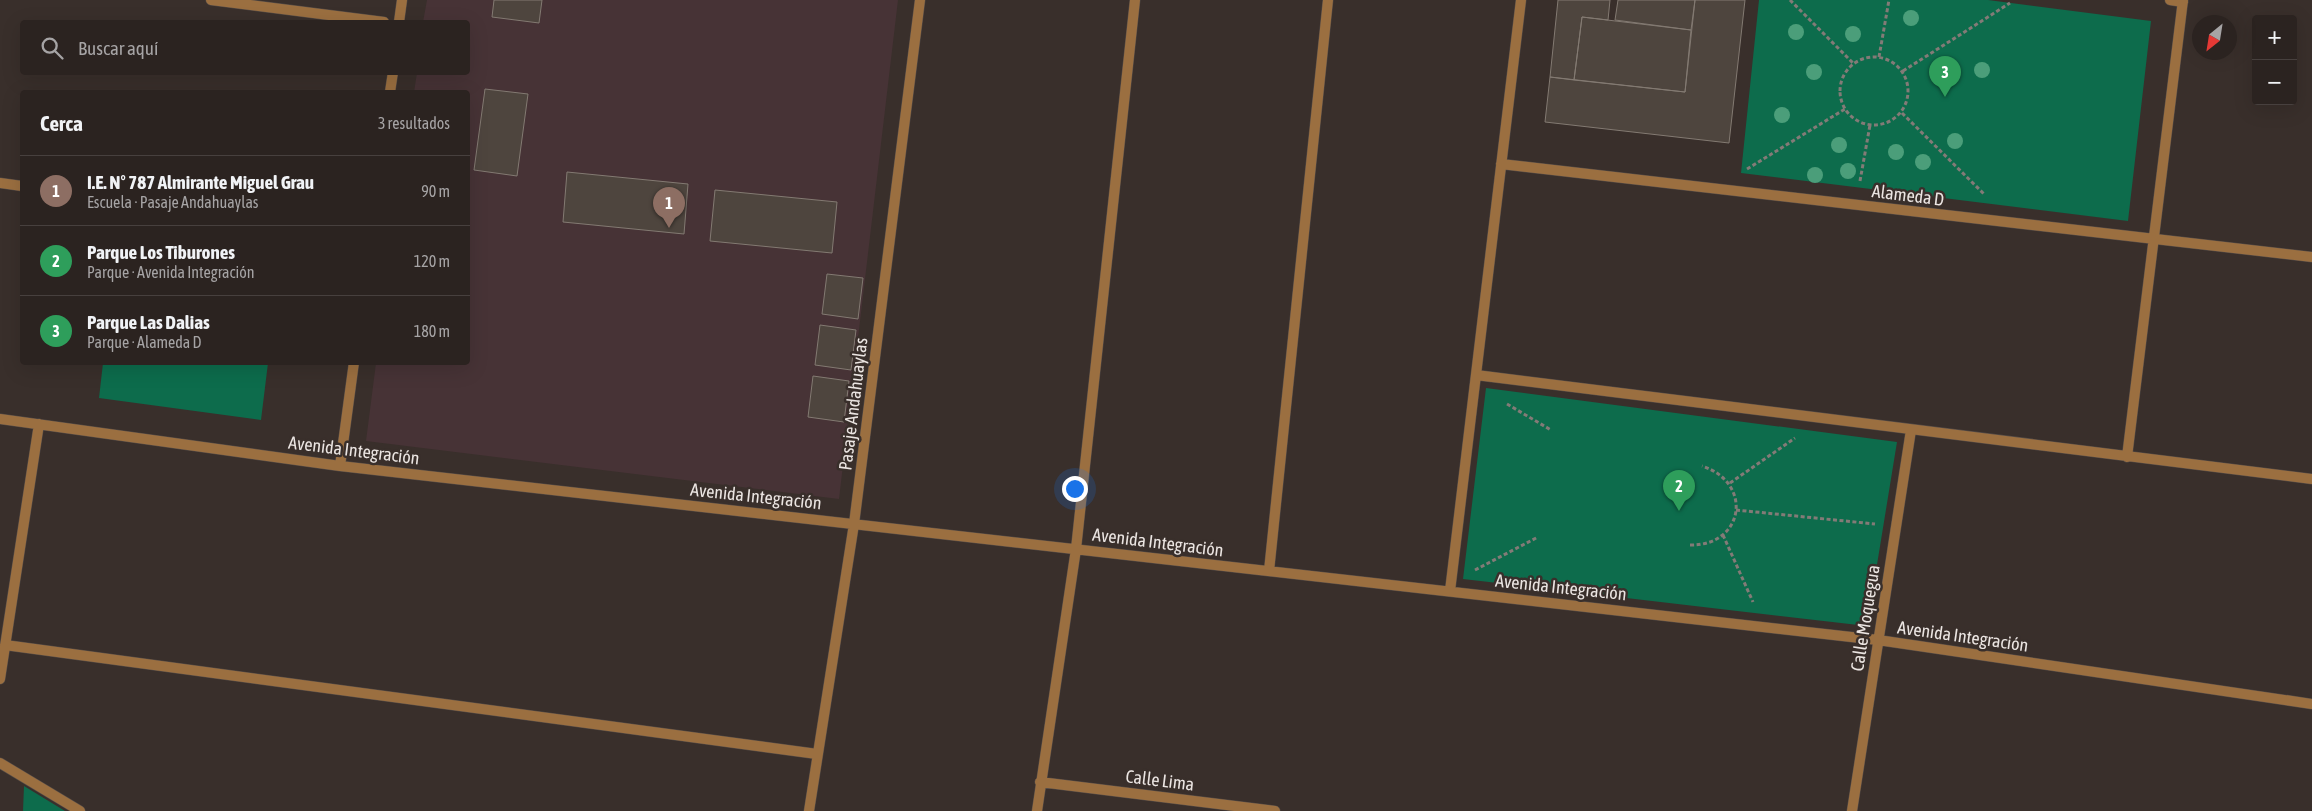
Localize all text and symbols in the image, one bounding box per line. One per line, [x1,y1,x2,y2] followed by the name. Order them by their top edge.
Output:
[2192,15,2237,60] north arrow
[2252,15,2297,105] map controls
[2252,15,2297,60] button: +
[20,20,470,75] search box
[38,34,66,62] icon: search
[78,37,158,59] text: Buscar aquí
[1929,56,1961,97] pin: 3
[2252,60,2297,105] button: −
[40,111,83,135] text: Cerca
[378,114,450,132] text: 3 resultados
[87,171,314,193] text: I.E. N° 787 Almirante Miguel Grau
[1871,180,1945,210] street label: Alameda D
[52,182,60,200] text: 1
[421,182,450,200] text: 90 m
[653,187,685,228] pin: 1
[87,193,259,211] text: Escuela · Pasaje Andahuaylas
[87,241,235,263] text: Parque Los Tiburones
[52,252,60,270] text: 2
[414,252,450,270] text: 120 m
[87,263,254,281] text: Parque · Avenida Integración
[87,311,210,333] text: Parque Las Dalias
[52,322,60,340] text: 3
[414,322,450,340] text: 180 m
[87,333,201,351] text: Parque · Alameda D
[834,336,872,472] street label: Pasaje Andahuaylas
[287,432,421,468] street label: Avenida Integración
[1663,470,1695,511] pin: 2
[1062,476,1088,502] your location
[689,479,823,513] street label: Avenida Integración
[1091,524,1225,560] street label: Avenida Integración
[1846,563,1884,673] street label: Calle Moquegua
[1494,570,1628,604] street label: Avenida Integración
[1896,616,2030,656] street label: Avenida Integración
[1125,765,1195,795] street label: Calle Lima

